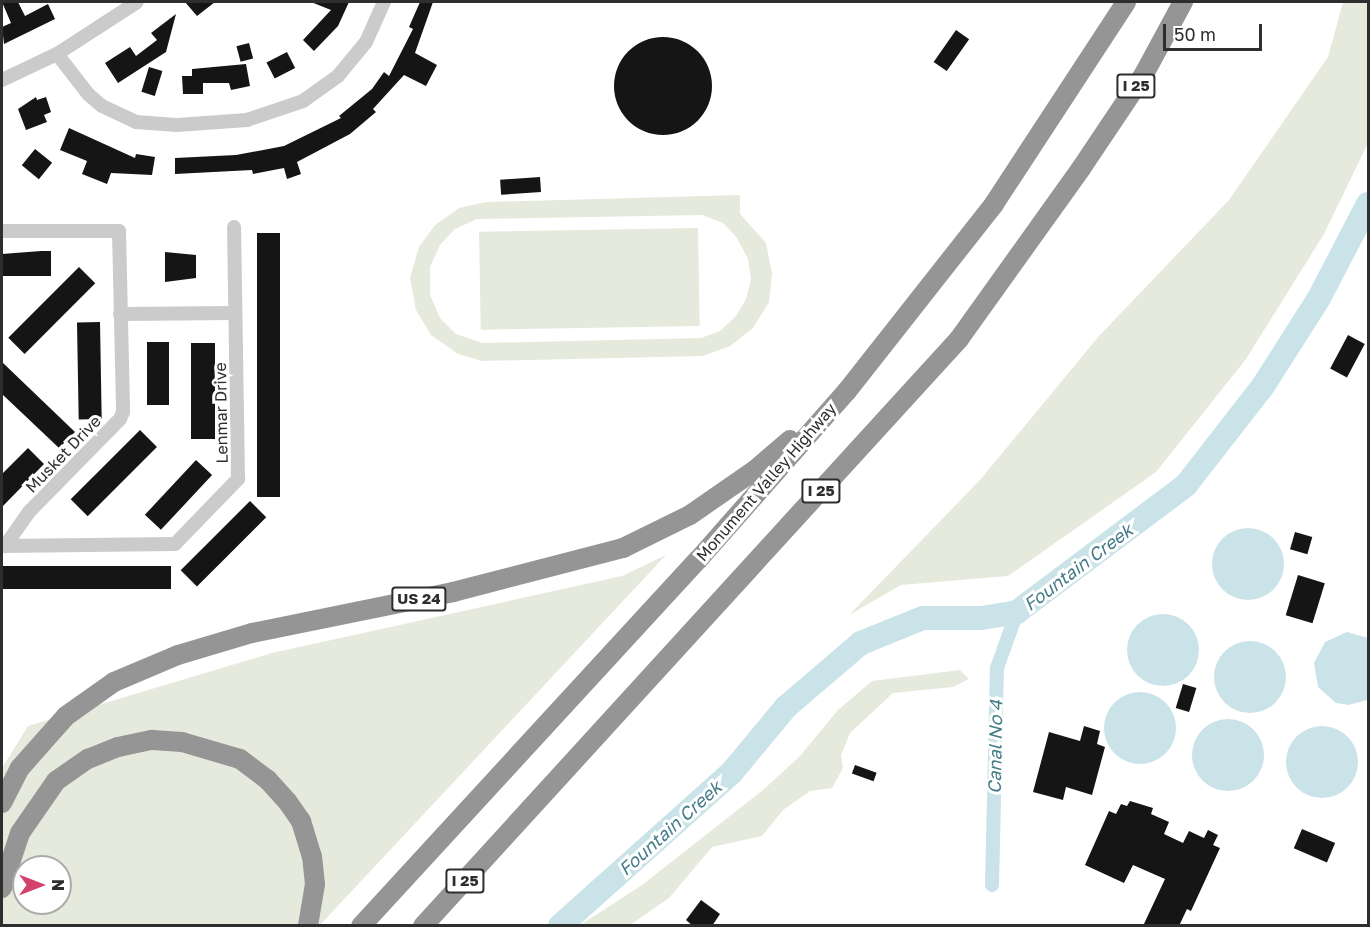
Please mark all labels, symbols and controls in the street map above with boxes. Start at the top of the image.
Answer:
scale bar [1166,12,1265,50]
text: 50 m [1174,23,1216,45]
road number: I 25 [1115,74,1157,98]
street label: Lenmar Drive [211,362,231,464]
street label: Monument Valley Highway [692,399,840,565]
street label: Musket Drive [21,411,105,497]
road number: I 25 [800,479,842,503]
water label: Fountain Creek [1019,519,1137,615]
road number: US 24 [390,587,448,611]
water label: Canal No 4 [983,700,1007,794]
water label: Fountain Creek [614,776,726,880]
north arrow [12,855,72,915]
road number: I 25 [444,869,486,893]
text: N [48,879,68,891]

